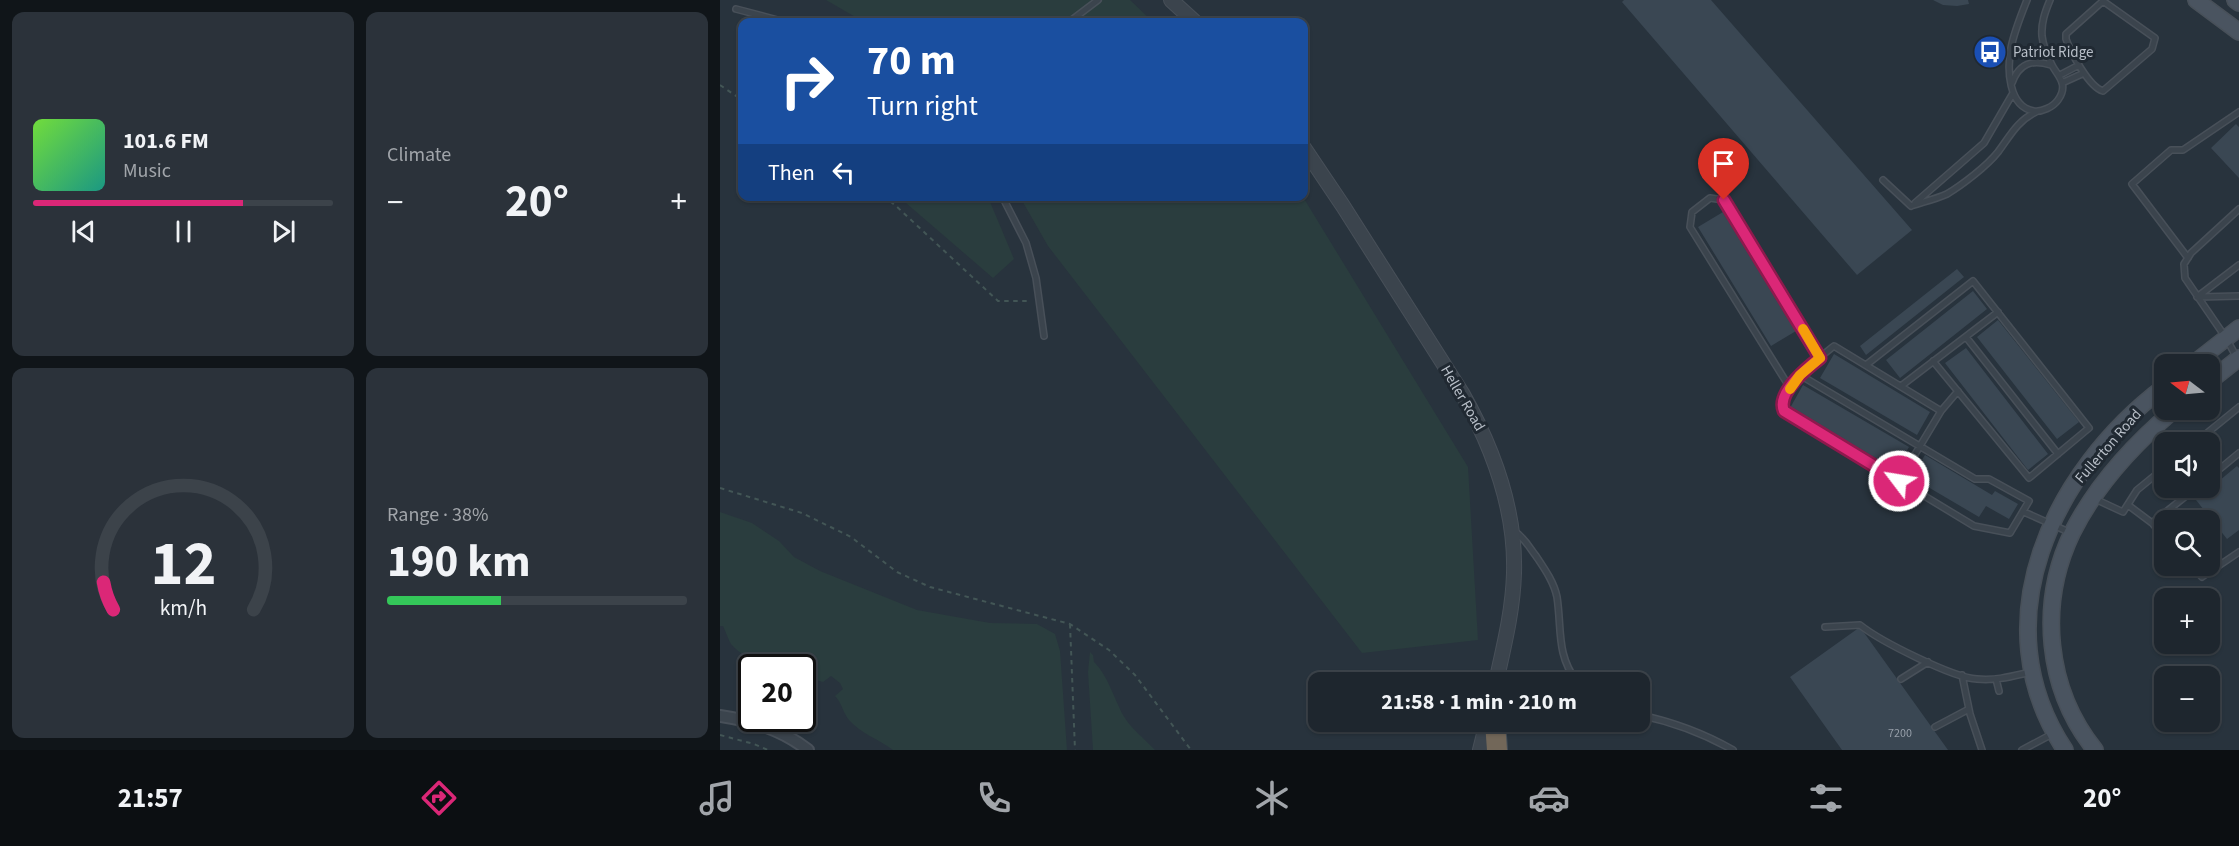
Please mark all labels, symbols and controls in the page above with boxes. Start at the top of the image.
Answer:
text: 70 m [867,31,956,91]
bus stop icon: Patriot Ridge [1972,34,2008,70]
icon: right [768,42,846,120]
place label: Patriot Ridge [2013,42,2093,63]
text: Turn right [867,87,978,126]
text: 101.6 FM [123,125,209,157]
pin [1698,138,1749,200]
text: Climate [387,141,451,169]
icon: arrive [1707,147,1740,180]
icon: left [827,156,860,189]
text: Music [123,157,171,185]
text: Then [768,157,815,189]
text: 20° [505,170,569,234]
text: − [387,179,403,226]
text: + [671,179,687,226]
icon: previous [67,215,100,248]
icon: pause [167,215,200,248]
icon: next [267,215,300,248]
north arrow [2154,354,2220,420]
map controls [2154,354,2220,732]
street label: Heller Road [1435,362,1490,435]
street label: Fullerton Road [2070,405,2146,488]
button: sound [2154,432,2220,498]
position arrow [1867,449,1931,513]
text: Range · 38% [387,501,488,529]
button: search [2154,510,2220,576]
text: 12 [150,520,216,609]
text: 190 km [387,530,531,594]
button: + [2154,588,2220,654]
text: km/h [159,593,207,624]
speed limit sign: 20 [738,654,816,732]
button: − [2154,666,2220,732]
text: 21:58 · 1 min · 210 m [1381,686,1577,718]
house number: 7200 [1888,725,1912,742]
icon: directions [418,777,460,819]
icon: music [696,777,738,819]
icon: phone [973,777,1015,819]
icon: climate [1251,777,1293,819]
icon: car [1528,777,1570,819]
icon: filters [1805,777,1847,819]
text: 21:57 [118,779,183,818]
text: 20° [2083,779,2121,818]

